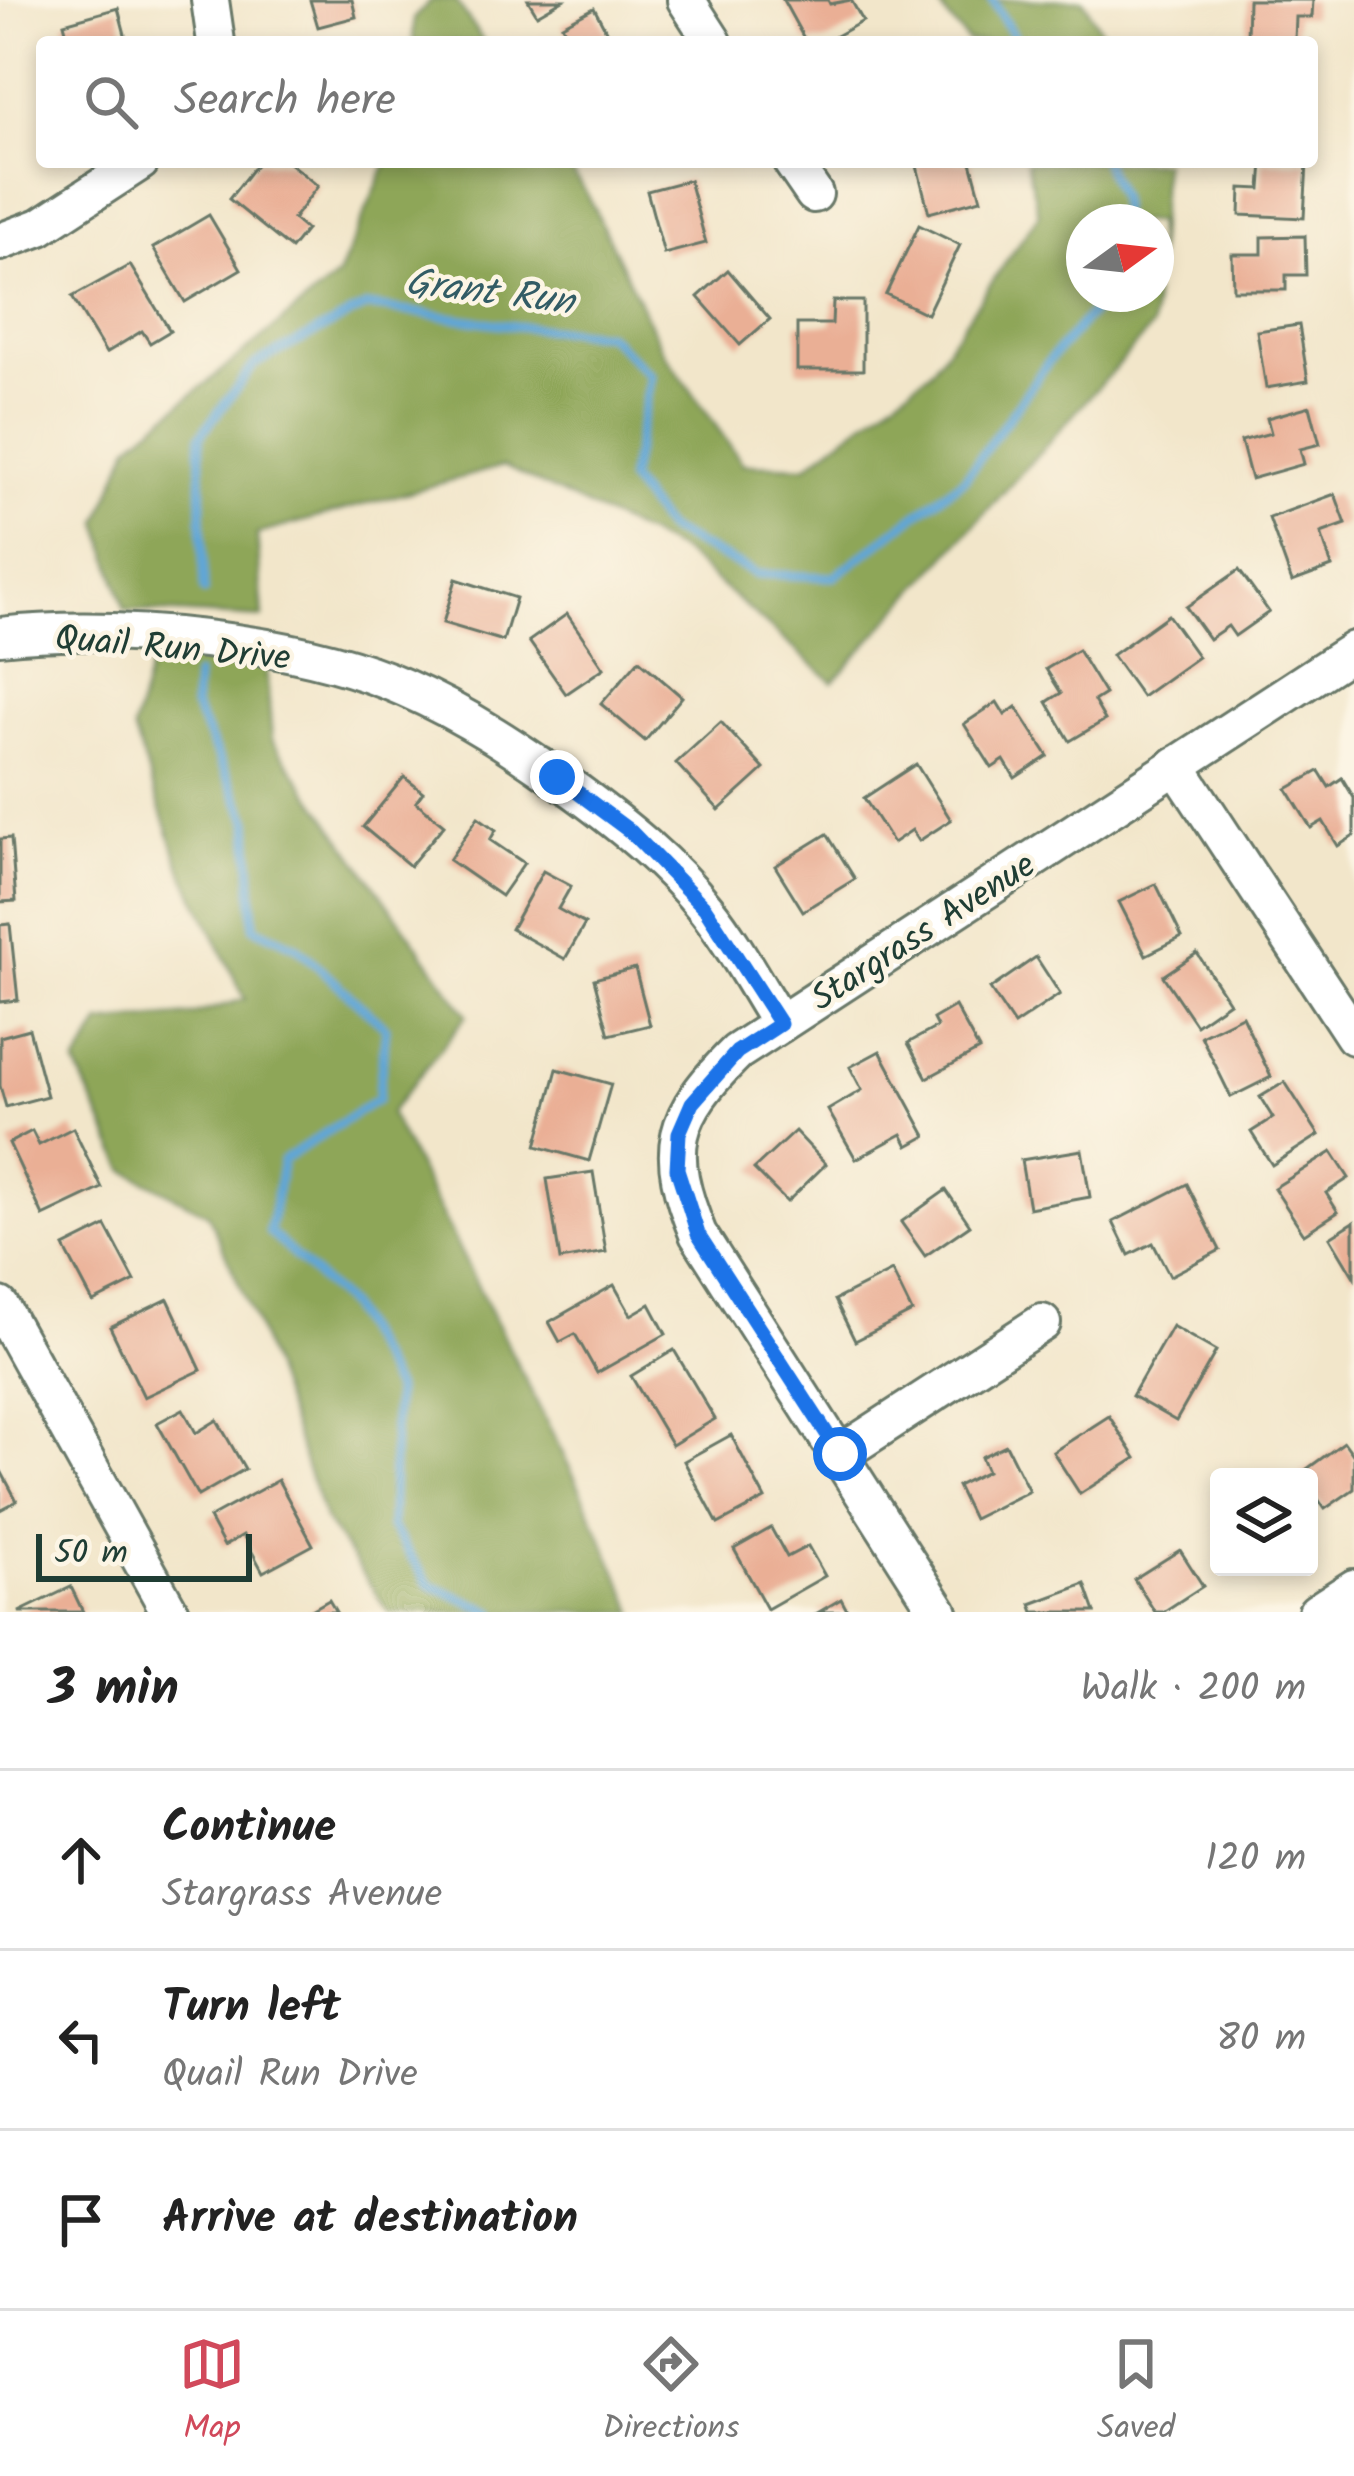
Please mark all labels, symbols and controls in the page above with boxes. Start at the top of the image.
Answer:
search box [36,36,1318,168]
text: Search here [174,66,396,138]
icon: search [78,69,144,135]
north arrow [1066,204,1174,312]
water label: Grant Run [402,253,580,335]
street label: Quail Run Drive [53,611,293,688]
route end [530,750,584,804]
street label: Stargrass Avenue [800,839,1048,1027]
route start [813,1427,867,1481]
map controls [1210,1468,1318,1576]
button: layers [1210,1468,1318,1576]
scale bar [36,1528,252,1581]
text: 50 m [54,1528,128,1581]
text: 3 min [48,1650,179,1731]
text: Walk · 200 m [1081,1659,1306,1721]
text: Continue [162,1793,336,1865]
icon: ahead [48,1827,114,1893]
text: 120 m [1205,1829,1306,1891]
text: Stargrass Avenue [162,1865,442,1927]
text: Turn left [162,1973,341,2045]
icon: left [48,2007,114,2073]
text: 80 m [1216,2009,1306,2071]
text: Quail Run Drive [162,2045,418,2107]
text: Arrive at destination [162,2184,578,2256]
icon: arrive [48,2187,114,2253]
tab: Map [179,2331,245,2456]
tab: Directions [602,2331,739,2456]
tab: Saved [1097,2331,1175,2456]

